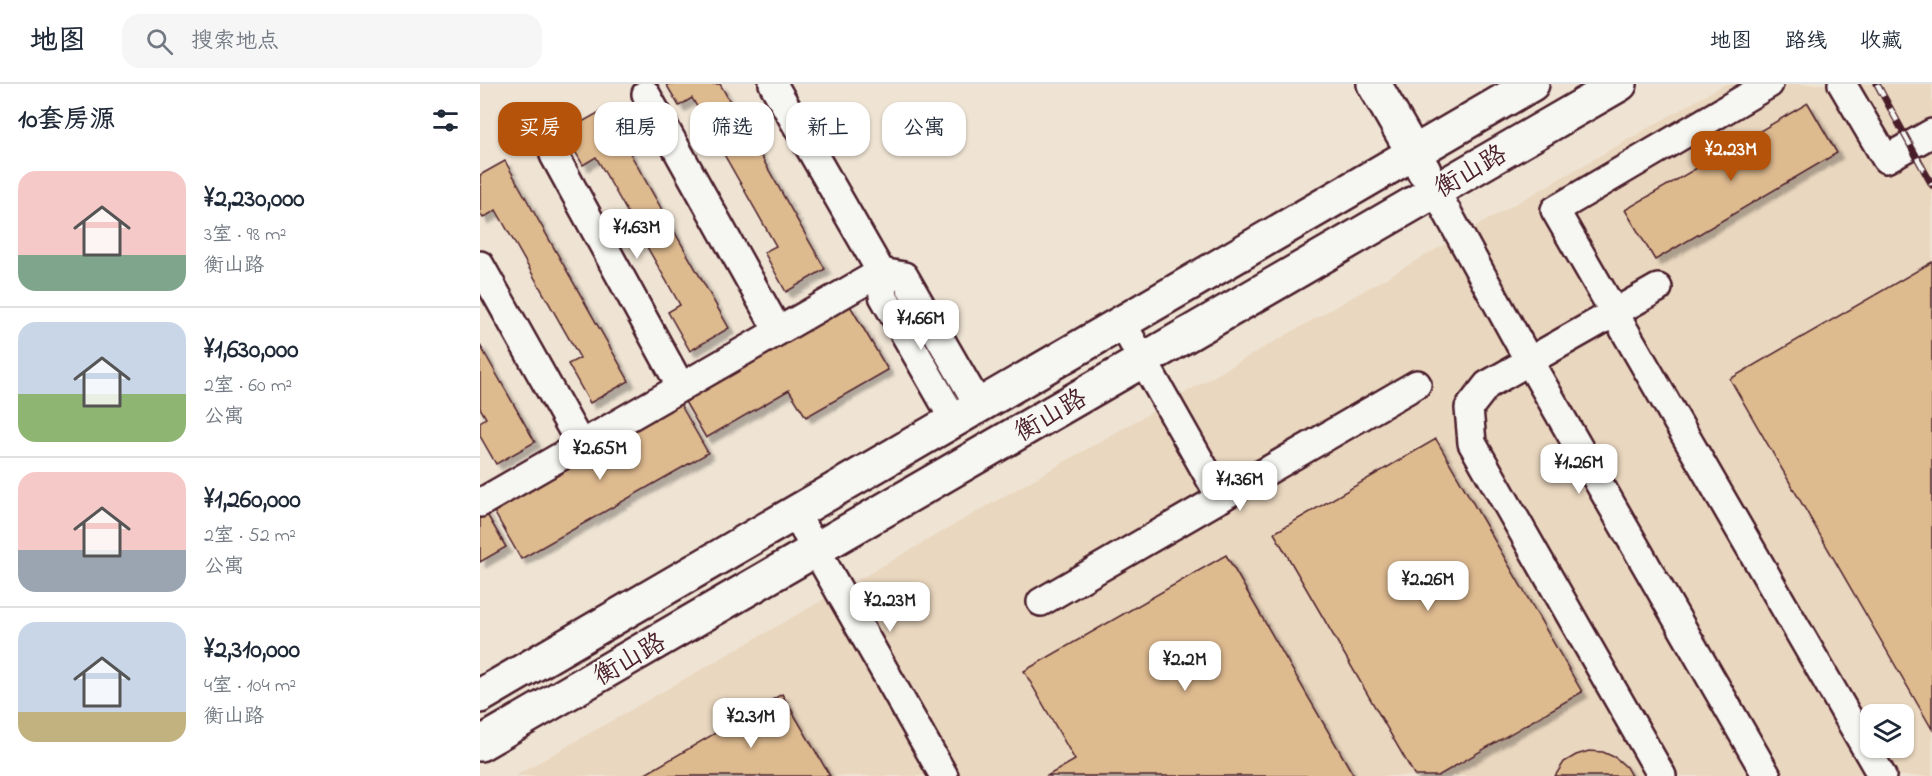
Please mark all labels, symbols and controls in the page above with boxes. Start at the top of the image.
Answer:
search box [122,14,542,68]
text: 地图 [30,22,86,63]
icon: search [143,25,176,58]
text: 搜索地点 [191,26,279,58]
text: 地图 [1710,27,1752,57]
text: 路线 [1785,27,1827,57]
text: 收藏 [1860,27,1902,57]
text: 10套房源 [18,102,116,140]
chip: 买房 [498,102,582,156]
chip: 租房 [594,102,678,156]
chip: 筛选 [690,102,774,156]
chip: 新上 [786,102,870,156]
chip: 公寓 [882,102,966,156]
icon: filters [429,104,462,137]
pin: ¥2.23M [1682,131,1780,182]
text: ¥2.23M [1705,136,1757,165]
street label: 衡山路 [1428,137,1515,209]
text: ¥2,230,000 [204,181,305,219]
icon: home [66,195,138,267]
pin: ¥1.63M [588,209,686,260]
text: ¥1.63M [613,214,661,243]
text: 3室 · 98 m² [204,221,287,250]
text: 衡山路 [204,252,264,281]
pin: ¥1.66M [872,300,970,351]
text: ¥1.66M [897,305,945,334]
text: ¥1,630,000 [204,332,298,370]
icon: home [66,346,138,418]
text: 2室 · 60 m² [204,372,292,401]
street label: 衡山路 [1008,381,1095,453]
text: 公寓 [204,403,244,432]
pin: ¥2.65M [551,430,649,481]
text: ¥2.65M [573,435,627,464]
pin: ¥1.26M [1530,444,1628,495]
text: ¥1.26M [1554,449,1604,478]
pin: ¥1.36M [1191,461,1289,512]
text: ¥1.36M [1216,466,1264,495]
text: ¥1,260,000 [204,482,301,520]
icon: home [66,496,138,568]
text: 2室 · 52 m² [204,522,296,551]
text: 公寓 [204,553,244,582]
pin: ¥2.26M [1379,561,1477,612]
text: ¥2.26M [1402,566,1454,595]
pin: ¥2.23M [841,582,939,633]
text: ¥2.23M [864,587,916,616]
street label: 衡山路 [587,625,674,697]
text: ¥2,310,000 [204,632,300,670]
pin: ¥2.2M [1143,641,1227,692]
icon: home [66,646,138,718]
text: ¥2.2M [1163,646,1207,675]
text: 4室 · 104 m² [204,672,296,701]
pin: ¥2.31M [702,698,800,749]
text: 衡山路 [204,703,264,732]
text: ¥2.31M [727,703,775,732]
map controls [1860,704,1914,758]
button: layers [1860,704,1914,758]

